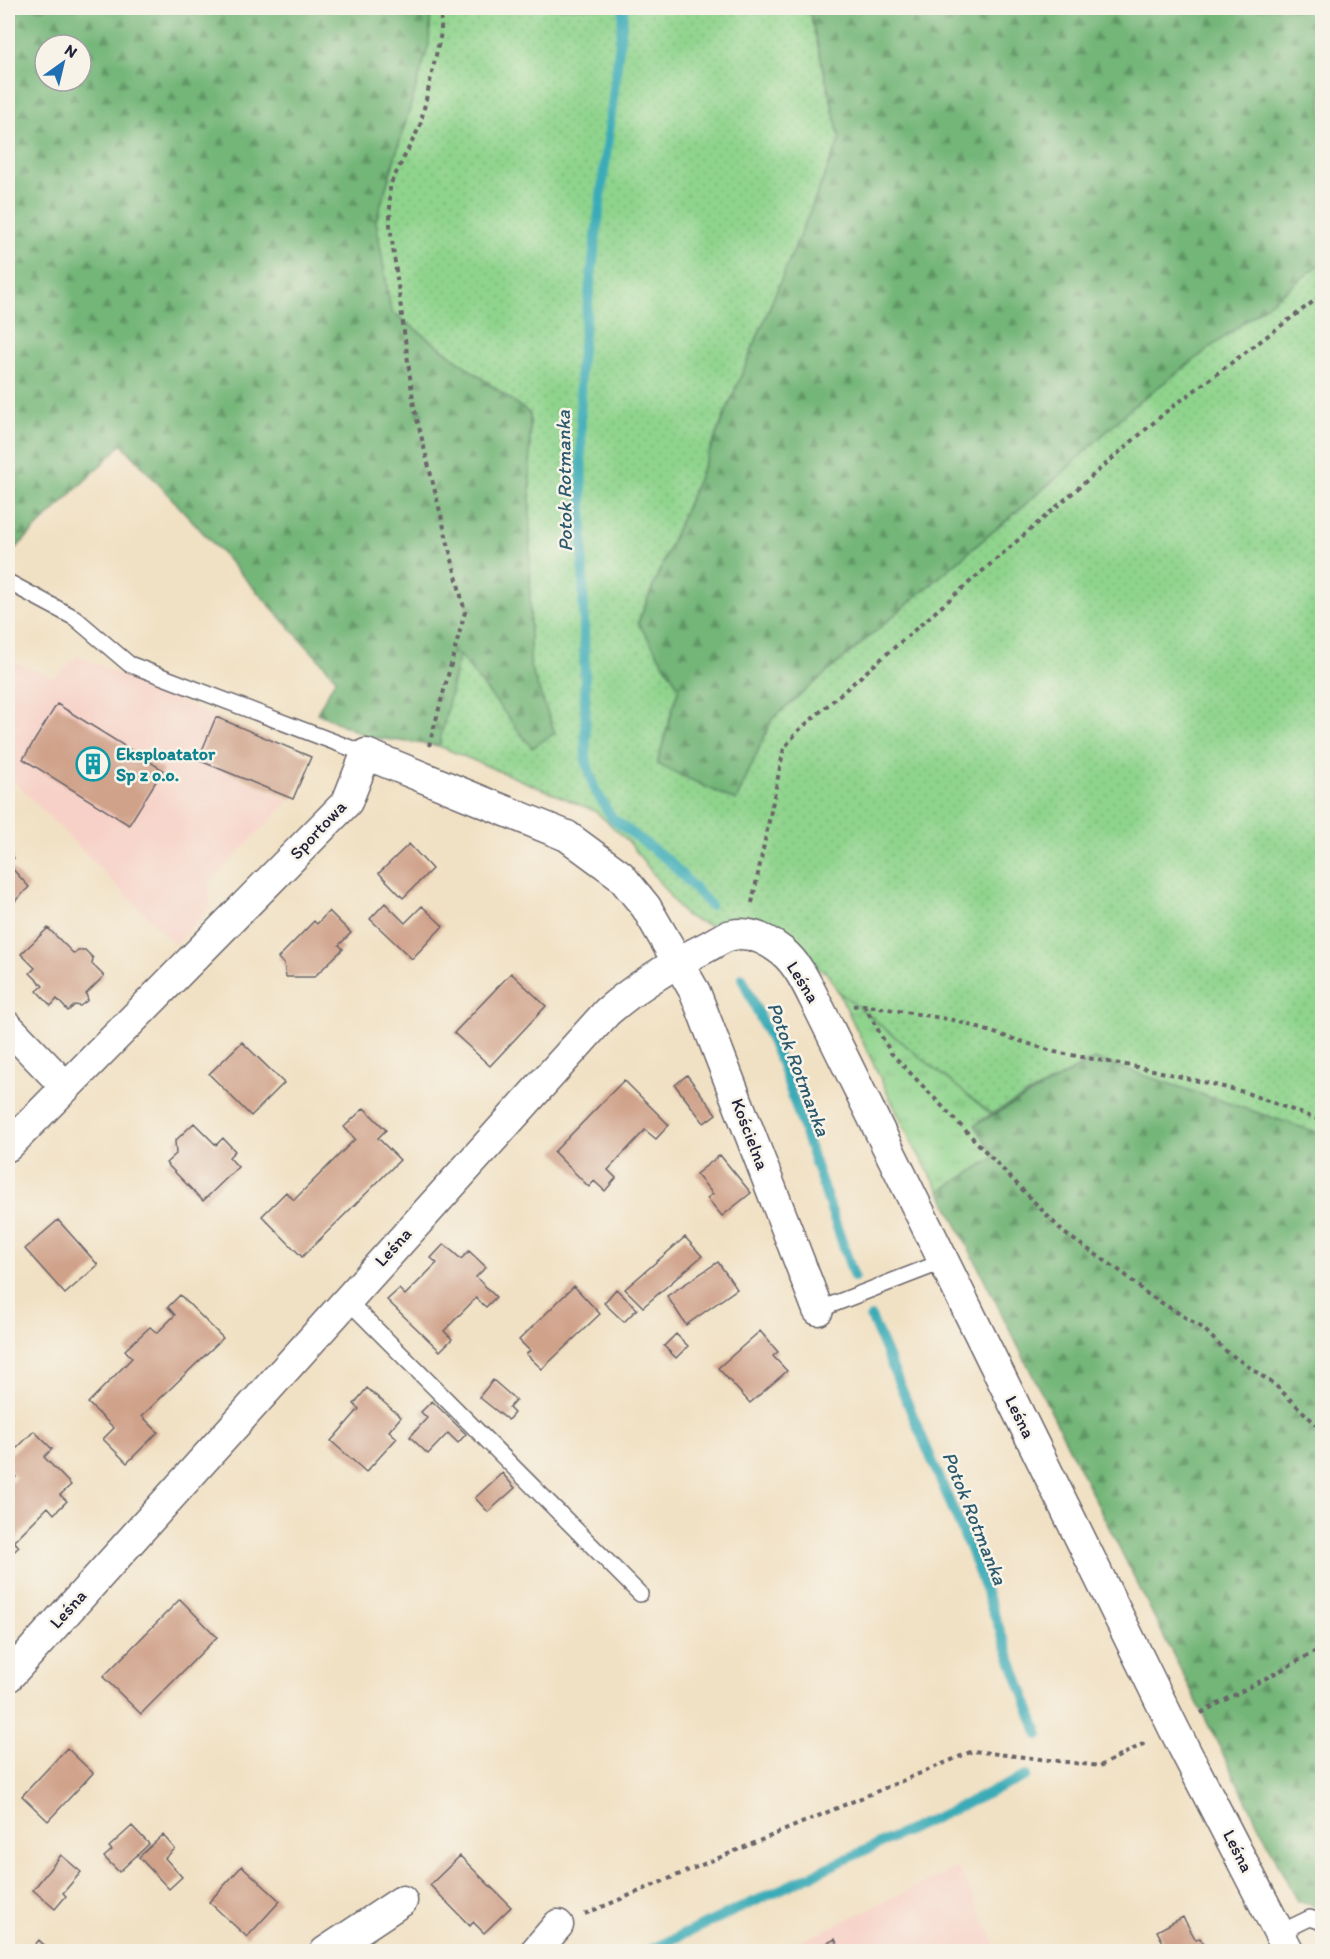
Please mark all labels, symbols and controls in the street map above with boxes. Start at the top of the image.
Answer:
north arrow [33,33,93,93]
text: N [61,40,81,62]
water label: Potok Rotmanka [551,409,577,552]
place label: Eksploatator Sp z o.o. [116,743,216,786]
building icon: Eksploatator Sp z o.o. [75,746,111,782]
street label: Sportowa [285,795,351,864]
street label: Leśna [782,957,824,1007]
water label: Potok Rotmanka [762,999,836,1140]
street label: Kościelna [726,1095,774,1174]
street label: Leśna [370,1223,416,1271]
street label: Leśna [1000,1392,1040,1442]
water label: Potok Rotmanka [937,1448,1013,1589]
street label: Leśna [45,1585,91,1633]
street label: Leśna [1218,1826,1258,1876]

